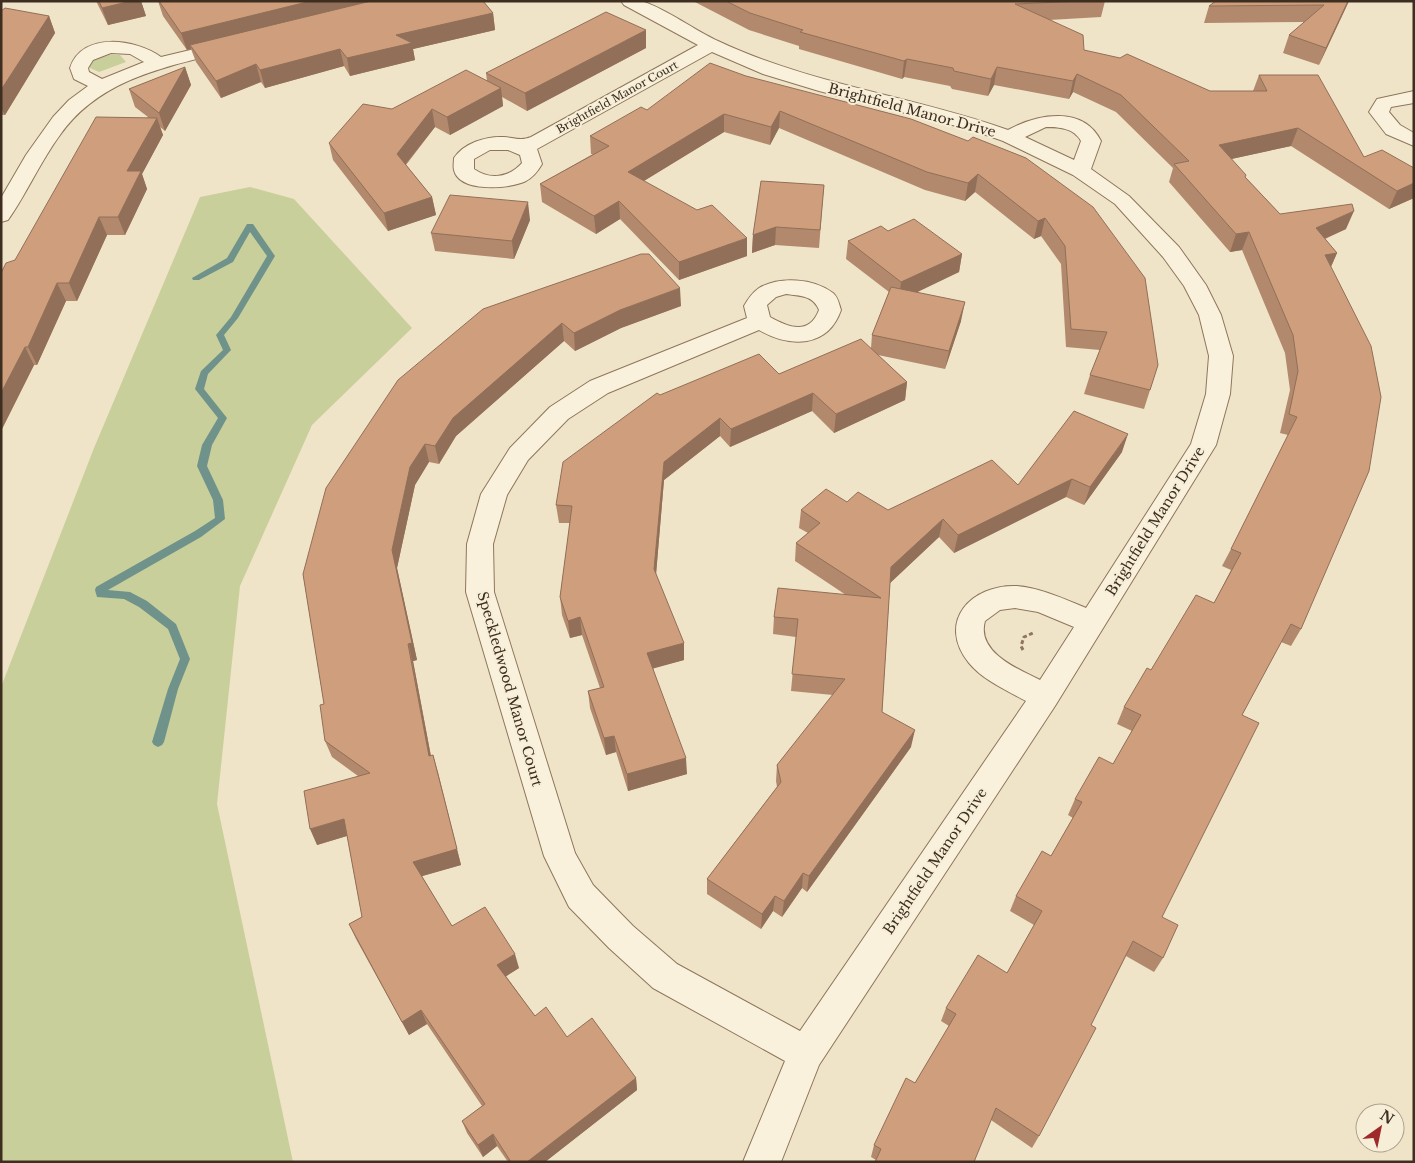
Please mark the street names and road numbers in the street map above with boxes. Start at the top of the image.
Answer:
street label: Brightfield Manor Court [554,57,681,136]
street label: Brightfield Manor Drive [826,79,998,141]
street label: Brightfield Manor Drive [1102,443,1208,599]
street label: Speckledwood Manor Court [474,589,547,789]
street label: Brightfield Manor Drive [879,784,991,938]

